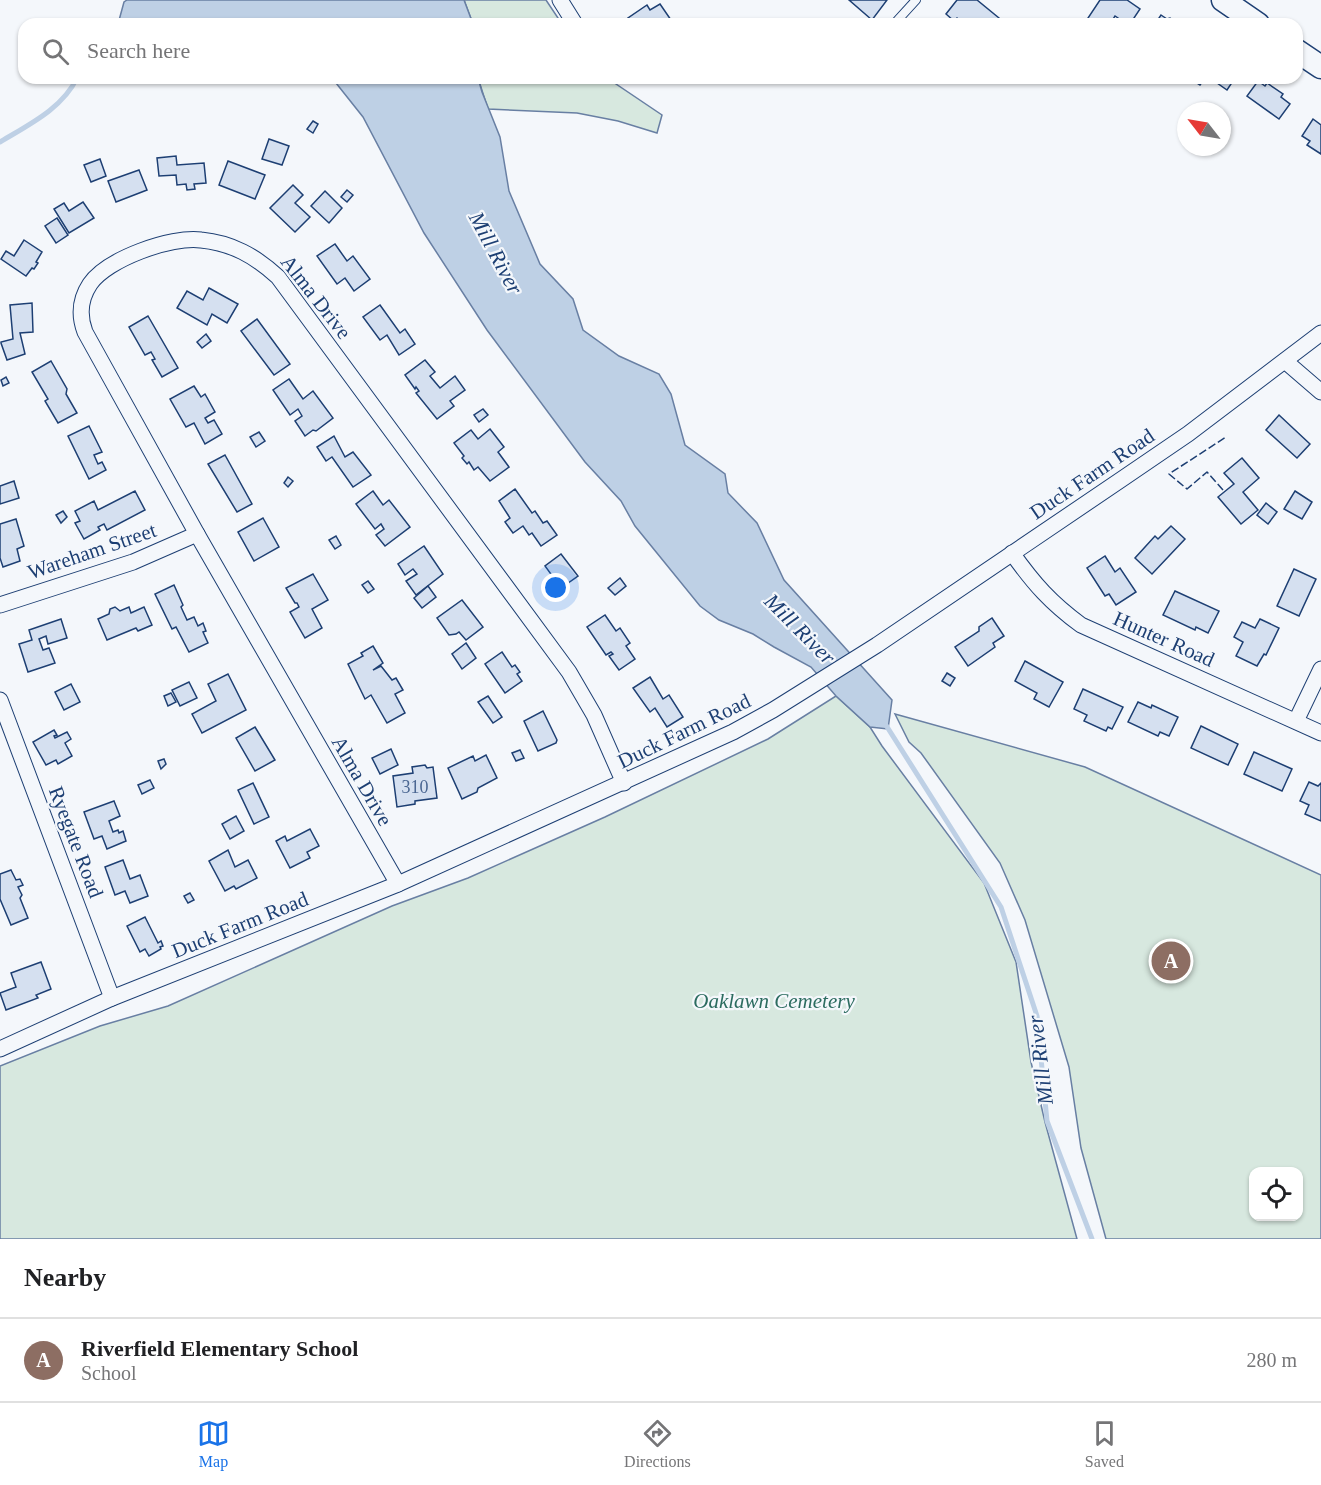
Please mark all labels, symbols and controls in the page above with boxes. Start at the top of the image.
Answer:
search box [18,18,1303,84]
icon: search [39,35,72,68]
text: Search here [87,38,190,63]
north arrow [1177,102,1231,156]
water label: Mill River [463,207,528,299]
street label: Alma Drive [276,250,356,344]
street label: Duck Farm Road [1025,423,1159,524]
street label: Wareham Street [25,518,159,584]
your location [541,573,570,602]
water label: Mill River [759,588,841,670]
street label: Hunter Road [1110,606,1219,672]
street label: Duck Farm Road [614,688,755,773]
street label: Alma Drive [327,732,397,830]
house number: 310 [402,777,429,797]
street label: Ryegate Road [44,783,108,902]
street label: Duck Farm Road [168,887,312,963]
pin: A [1152,938,1190,984]
park label: Oaklawn Cemetery [693,989,855,1013]
water label: Mill River [1022,1013,1058,1107]
map controls [1249,1167,1303,1221]
button: locate [1249,1167,1303,1221]
text: Nearby [24,1263,106,1292]
text: Riverfield Elementary School [81,1336,358,1361]
text: A [36,1349,51,1371]
text: 280 m [1246,1349,1297,1371]
text: School [81,1362,137,1384]
tab: Map [197,1417,230,1471]
tab: Directions [624,1417,691,1471]
tab: Saved [1085,1417,1124,1471]

